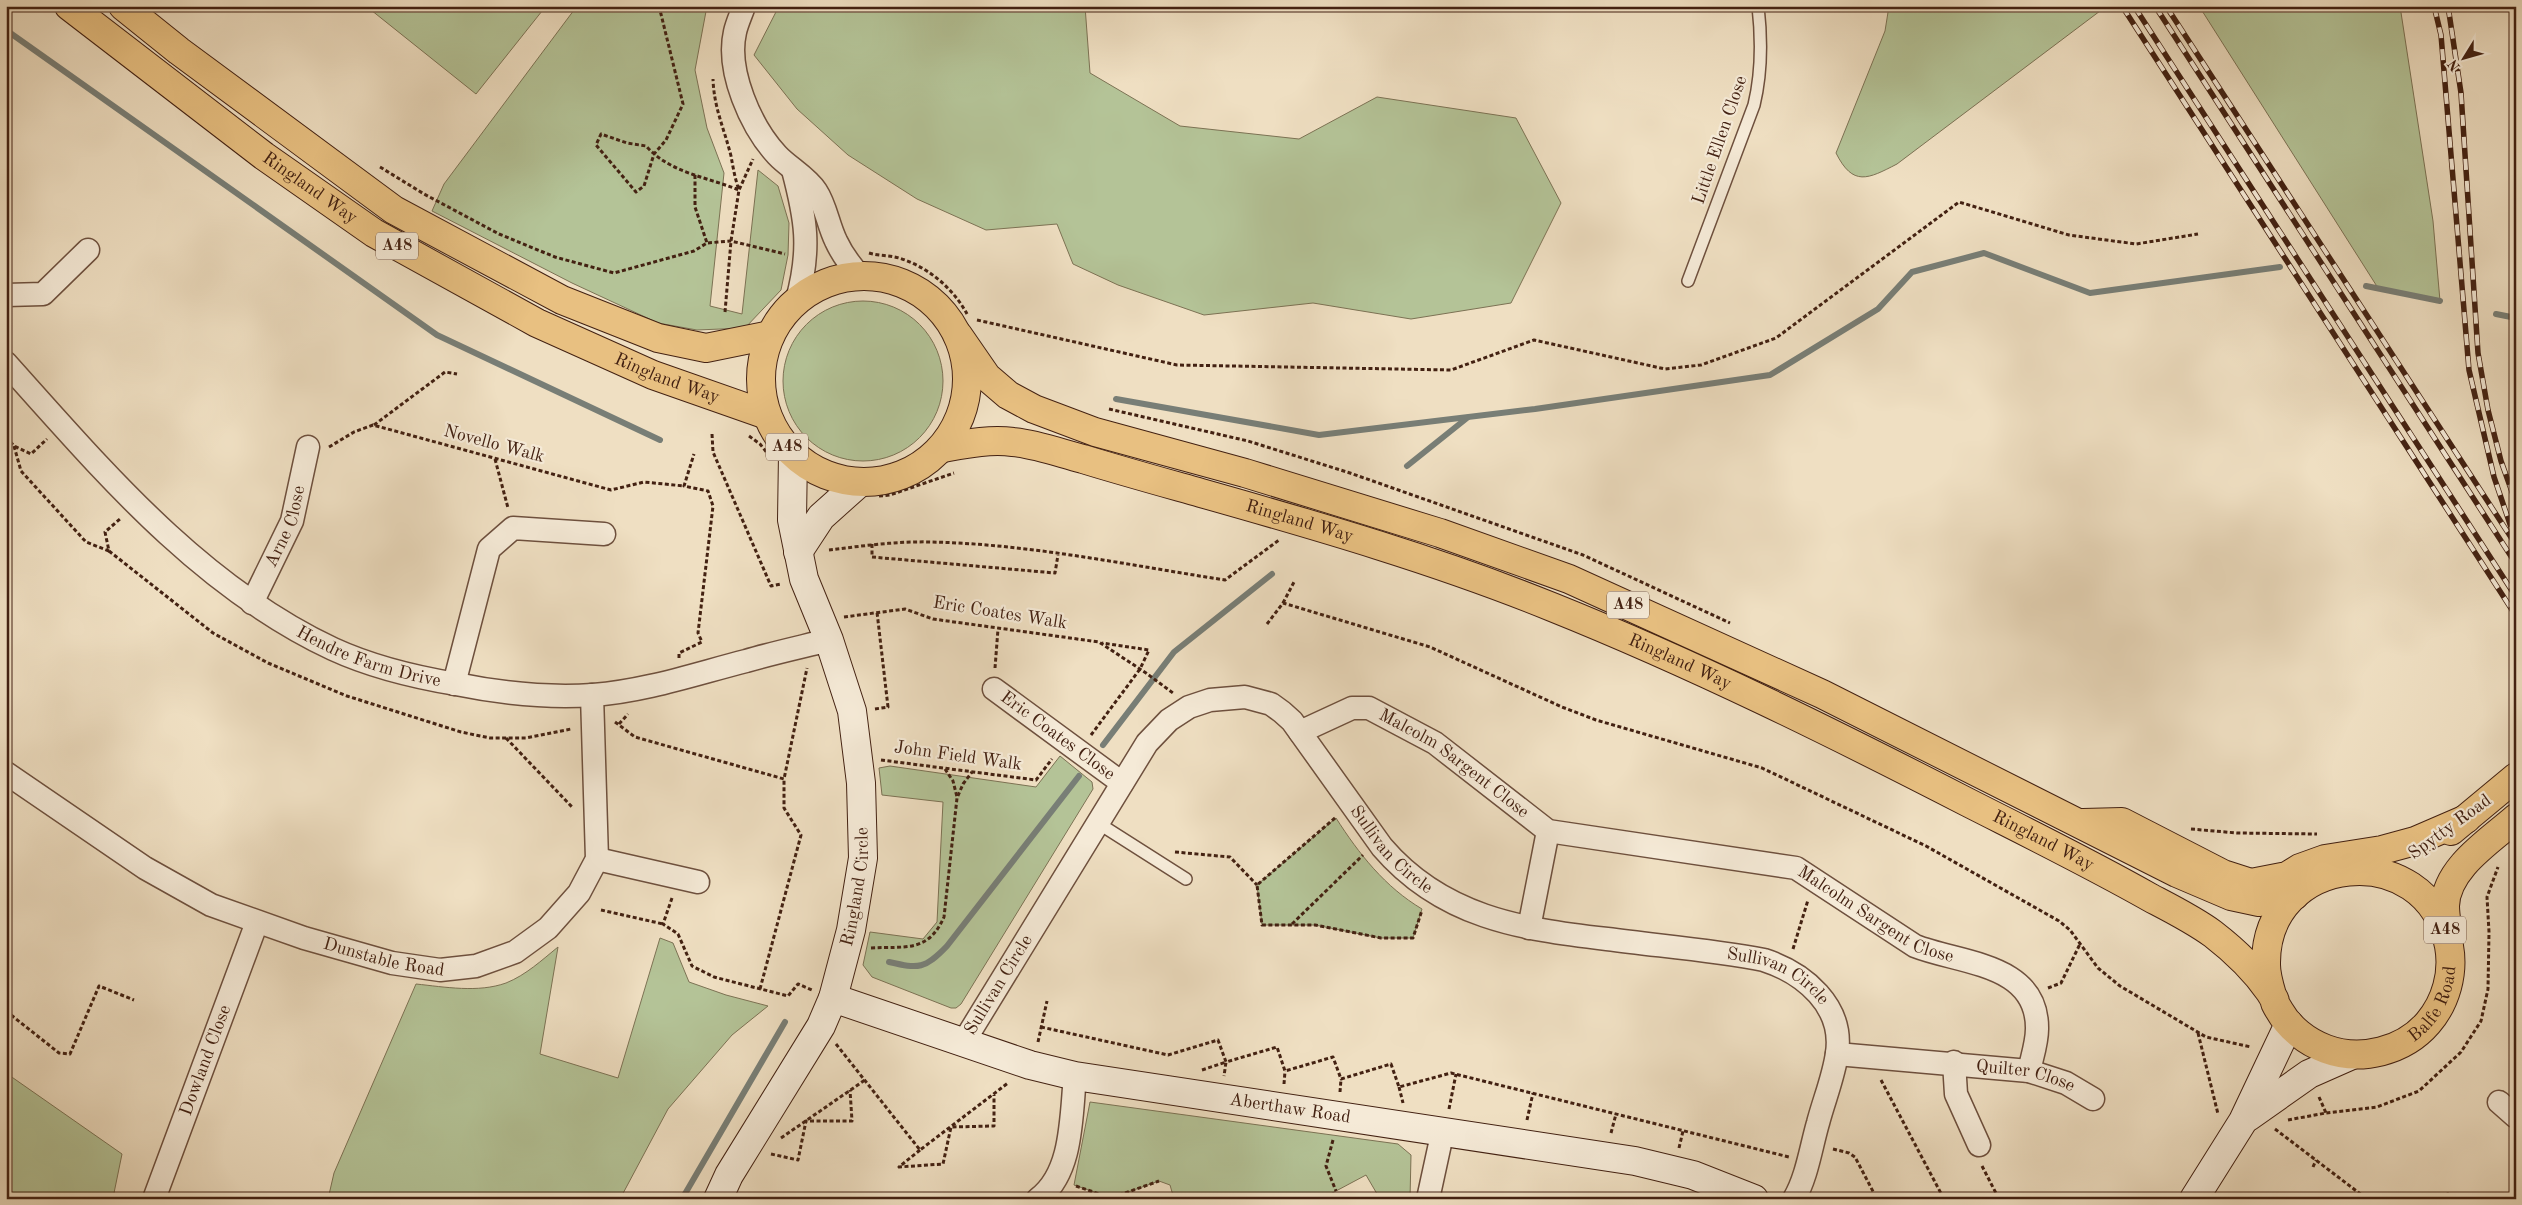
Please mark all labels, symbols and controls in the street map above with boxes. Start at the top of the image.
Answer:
north arrow [2440,32,2490,82]
text: N [2445,56,2463,74]
street label: Little Ellen Close [1690,73,1750,207]
street label: Ringland Way [259,149,361,228]
road number: A48 [376,232,418,260]
street label: Ringland Way [612,350,722,407]
street label: Novello Walk [442,422,546,466]
road number: A48 [766,434,808,461]
street label: Arne Close [262,484,308,570]
street label: Ringland Way [1244,497,1356,546]
road number: A48 [1607,592,1649,618]
street label: Eric Coates Walk [932,593,1068,633]
street label: Hendre Farm Drive [293,623,442,690]
street label: Ringland Way [1626,631,1735,693]
street label: Eric Coates Close [997,688,1118,784]
street label: Malcolm Sargent Close [1376,706,1532,822]
street label: John Field Walk [893,738,1023,774]
street label: Spytty Road [2405,791,2495,863]
street label: Sullivan Circle [1347,802,1436,897]
street label: Ringland Way [1990,808,2097,874]
street label: Ringland Circle [838,827,872,948]
street label: Malcolm Sargent Close [1794,863,1956,966]
road number: A48 [2424,916,2466,944]
street label: Sullivan Circle [961,932,1036,1038]
street label: Dunstable Road [321,935,446,980]
street label: Sullivan Circle [1726,945,1832,1008]
street label: Balfe Road [2405,965,2459,1046]
street label: Dowland Close [177,1003,234,1118]
street label: Quilter Close [1975,1057,2078,1095]
street label: Aberthaw Road [1228,1091,1352,1127]

